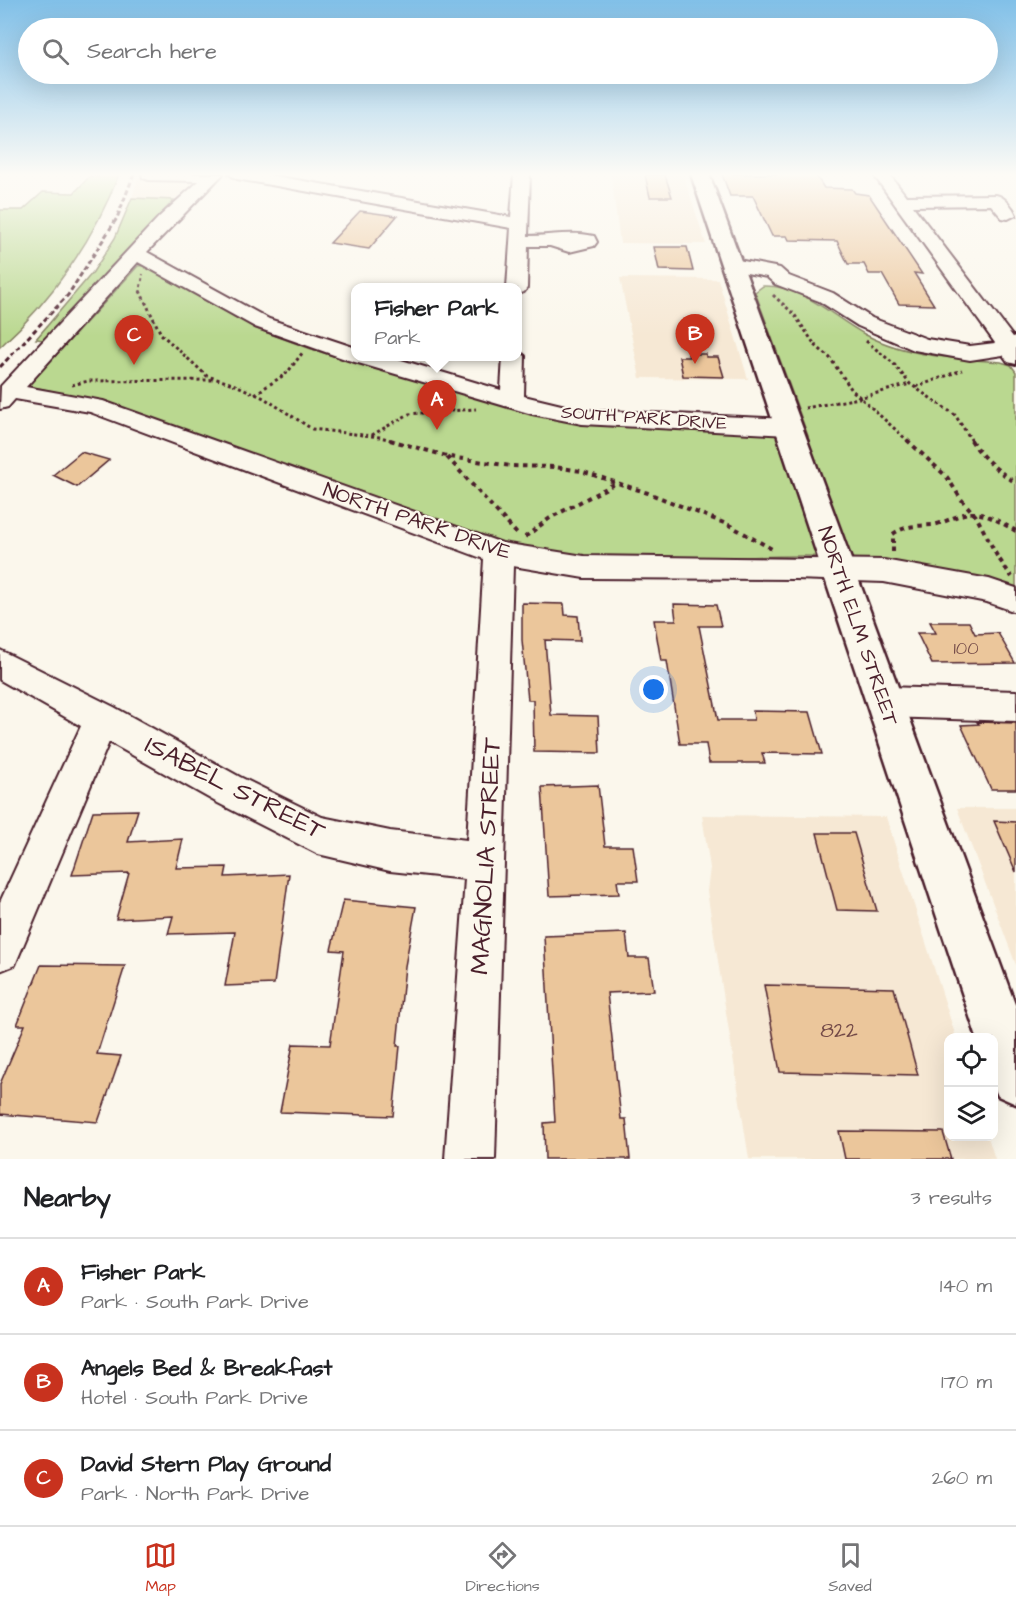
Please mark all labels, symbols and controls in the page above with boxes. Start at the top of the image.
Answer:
search box [18,18,998,84]
icon: search [39,35,72,68]
text: Search here [87,36,217,67]
popup [351,283,522,361]
text: Fisher Park [374,293,499,324]
pin: B [676,314,714,364]
pin: C [114,316,154,365]
text: Park [374,324,421,352]
pin: A [418,380,456,430]
street label: SOUTH PARK DRIVE [560,400,728,436]
street label: NORTH PARK DRIVE [319,475,515,567]
street label: NORTH ELM STREET [810,523,906,730]
house number: 100 [953,636,979,661]
your location [639,675,668,704]
street label: ISABEL STREET [139,727,332,849]
street label: MAGNOLIA STREET [462,736,510,975]
house number: 822 [820,1016,858,1045]
map controls [944,1033,998,1141]
button: locate [944,1033,998,1087]
button: layers [944,1087,998,1141]
text: Nearby [24,1180,111,1216]
text: 3 results [910,1184,992,1212]
text: Fisher Park [81,1257,205,1288]
text: A [37,1272,50,1300]
text: 140 m [940,1272,992,1300]
text: Park · South Park Drive [81,1288,309,1316]
text: Angels Bed & Breakfast [81,1353,332,1384]
text: B [36,1368,51,1396]
text: 170 m [941,1368,992,1396]
text: Hotel · South Park Drive [81,1384,308,1412]
text: David Stern Play Ground [81,1449,331,1480]
text: C [36,1464,51,1492]
text: 260 m [932,1464,992,1492]
text: Park · North Park Drive [81,1480,309,1508]
tab: Map [144,1539,177,1597]
tab: Directions [466,1539,540,1597]
tab: Saved [828,1539,872,1597]

